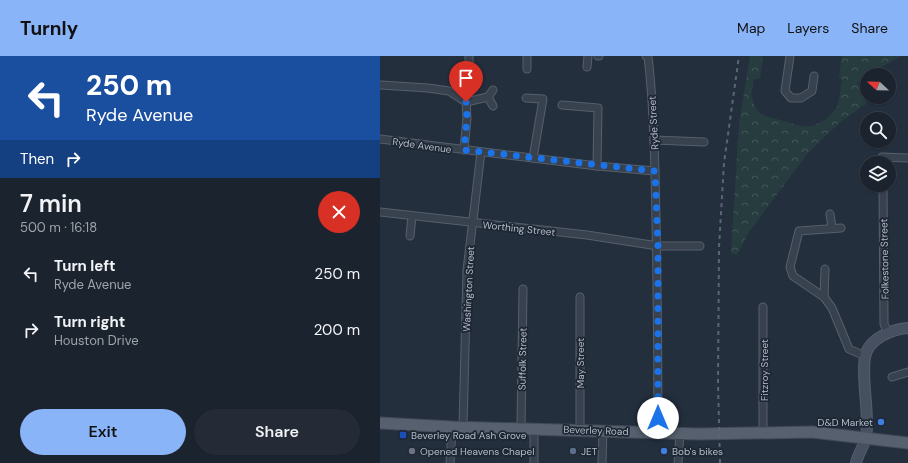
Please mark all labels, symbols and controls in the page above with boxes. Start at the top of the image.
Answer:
text: Turnly [20,16,78,41]
text: Map [737,19,765,37]
text: Layers [787,19,829,37]
text: Share [851,19,888,37]
pin [449,61,483,102]
text: 250 m [86,67,172,104]
icon: arrive [455,67,477,89]
north arrow [860,68,896,104]
map controls [860,68,896,192]
icon: left [20,72,72,124]
street label: Ryde Street [646,96,661,150]
text: Ryde Avenue [86,103,193,127]
button: search [860,112,896,148]
street label: Ryde Avenue [392,135,453,156]
icon: right [62,148,84,170]
text: Then [20,149,54,169]
button: layers [860,156,896,192]
text: 7 min [20,188,82,219]
button: close [318,191,360,233]
street label: Worthing Street [482,218,556,239]
text: 500 m · 16:18 [20,219,97,236]
street label: Folkestone Street [877,219,892,299]
street label: Washington Street [460,246,477,332]
text: Turn left [54,256,115,276]
icon: left [20,263,42,285]
text: 250 m [315,264,360,284]
text: Ryde Avenue [54,276,132,293]
text: Turn right [54,312,125,332]
icon: right [20,319,42,341]
text: 200 m [314,320,360,340]
street label: Suffolk Street [515,328,530,390]
text: Houston Drive [54,332,139,349]
street label: May Street [574,338,587,388]
street label: Fitzroy Street [758,339,771,401]
position arrow [637,397,679,439]
button: Exit [20,409,186,455]
button: Share [194,409,360,455]
place label: D&D Market [818,416,873,429]
marker: D&D Market [876,417,886,427]
street label: Beverley Road [563,423,629,438]
place label: Beverley Road Ash Grove [411,429,527,442]
marker: Beverley Road Ash Grove [398,430,408,440]
place label: Opened Heavens Chapel [420,445,534,458]
place label: JET [581,445,598,458]
place label: Bob's bikes [672,445,723,458]
marker: Opened Heavens Chapel [407,446,417,456]
marker: JET [568,446,578,456]
marker: Bob's bikes [659,446,669,456]

